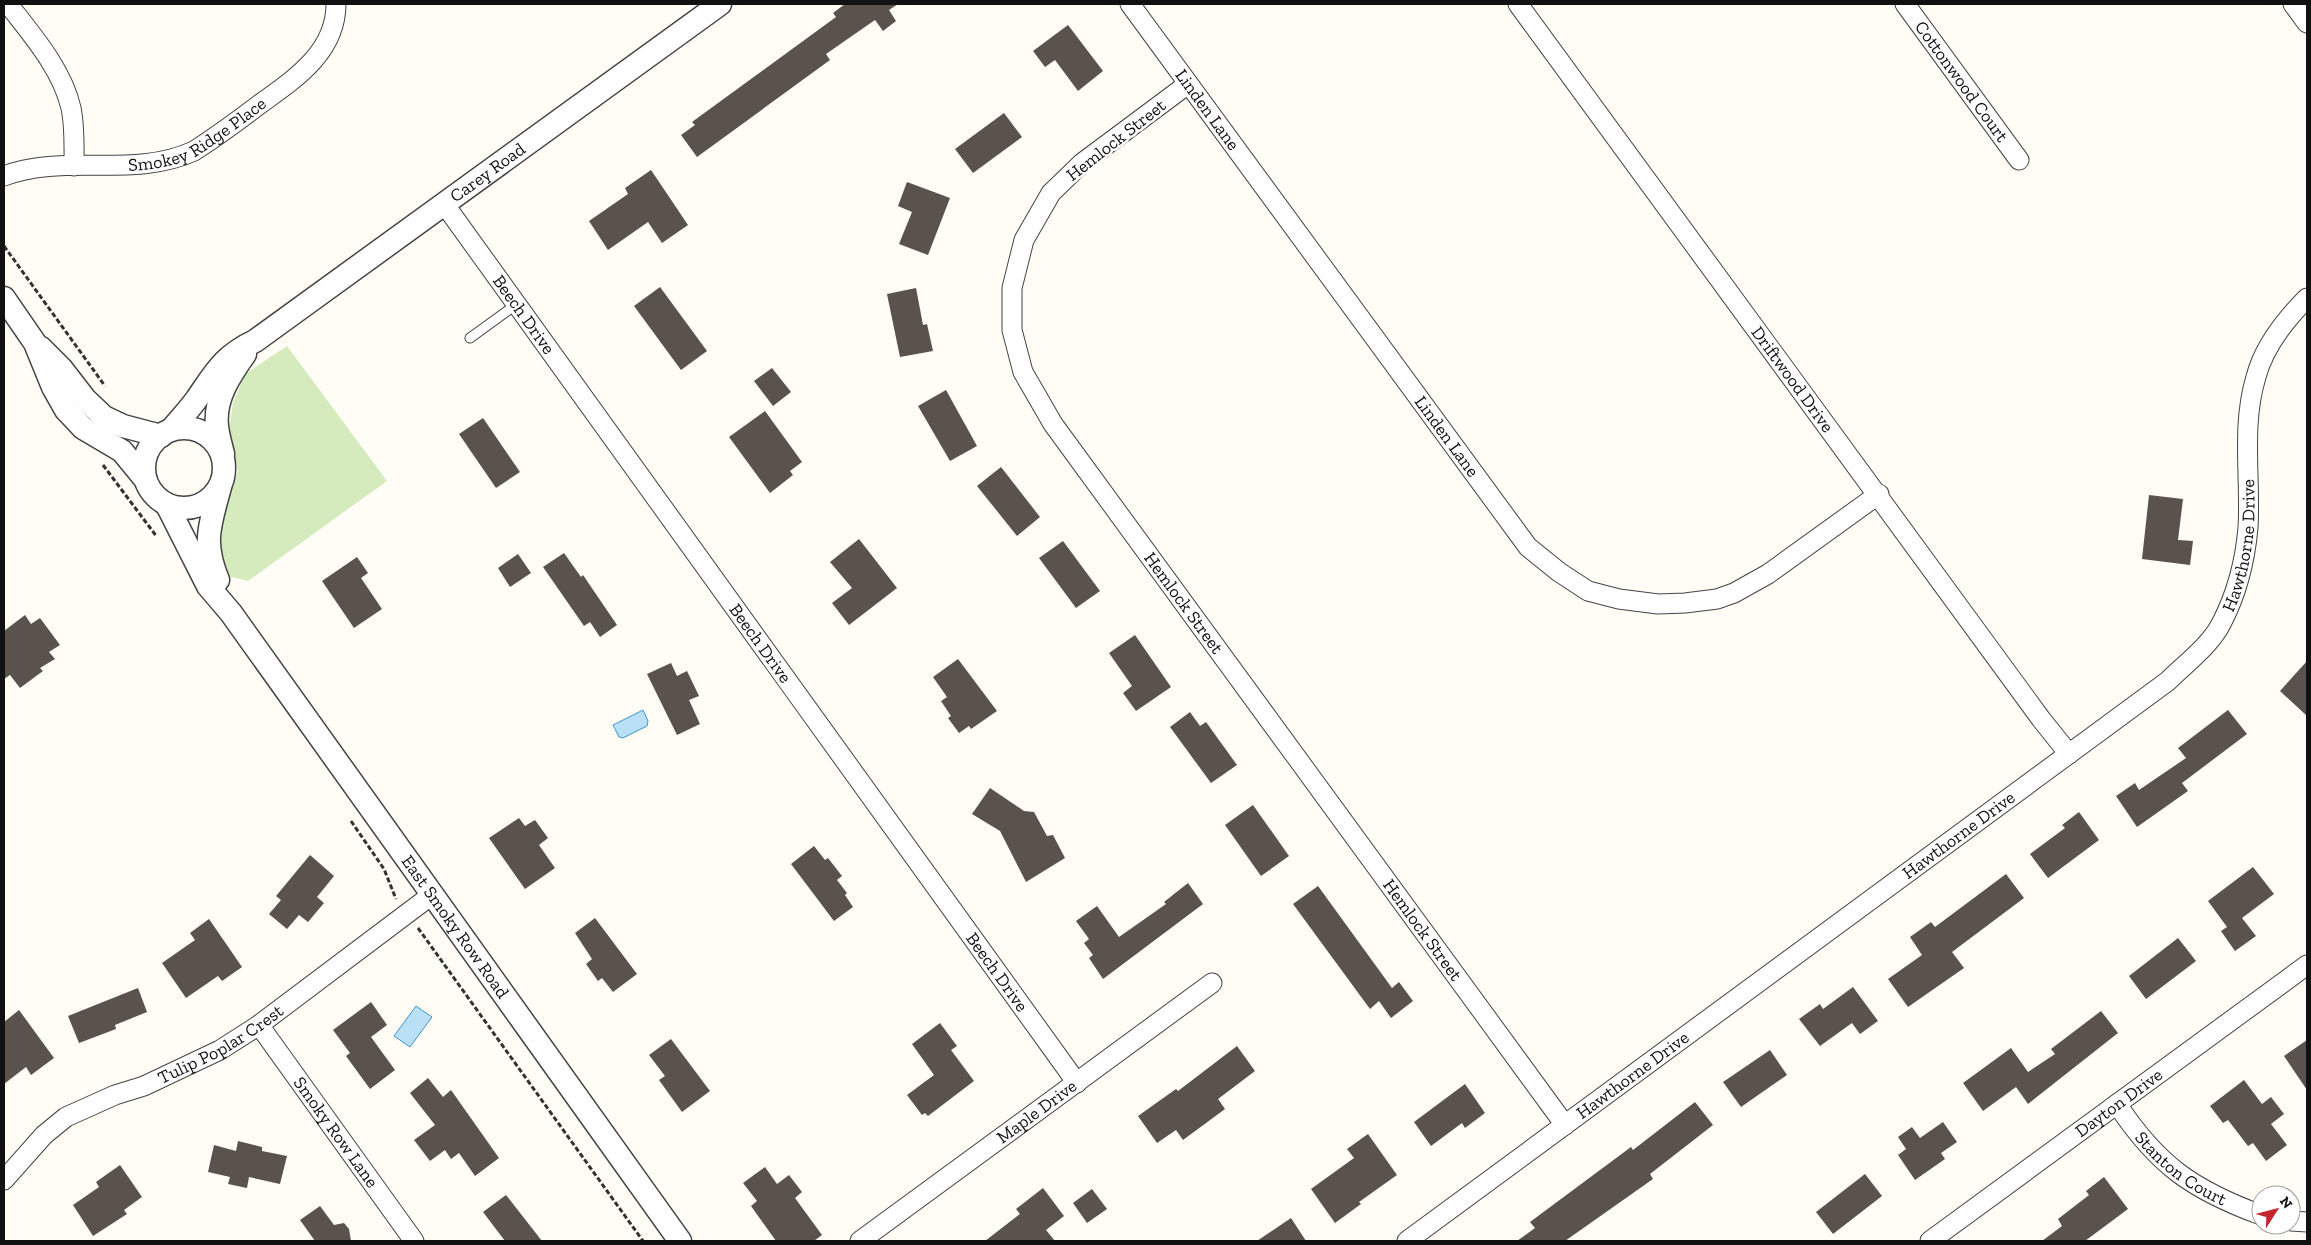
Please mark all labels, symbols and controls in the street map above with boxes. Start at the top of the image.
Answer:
street label: Cottonwood Court [1910,17,2013,147]
street label: Linden Lane [1170,65,1244,155]
street label: Smokey Ridge Place [127,92,270,176]
street label: Hemlock Street [1062,94,1170,186]
street label: Carey Road [446,138,530,207]
street label: Beech Drive [488,271,560,359]
street label: Driftwood Drive [1746,322,1839,437]
street label: Linden Lane [1410,391,1484,481]
street label: Hawthorne Drive [2217,479,2260,615]
street label: Hemlock Street [1139,548,1228,658]
street label: Beech Drive [725,599,796,687]
street label: Hawthorne Drive [1898,786,2019,884]
street label: East Smoky Row Road [397,851,514,1003]
street label: Hemlock Street [1378,875,1467,985]
street label: Beech Drive [961,928,1033,1016]
street label: Tulip Poplar Crest [154,999,288,1089]
street label: Hawthorne Drive [1572,1026,1693,1124]
street label: Dayton Drive [2071,1064,2167,1142]
street label: Smoky Row Lane [289,1072,383,1192]
street label: Maple Drive [992,1075,1081,1148]
street label: Stanton Court [2130,1127,2230,1211]
north arrow [2251,1185,2301,1235]
text: N [2276,1193,2296,1212]

